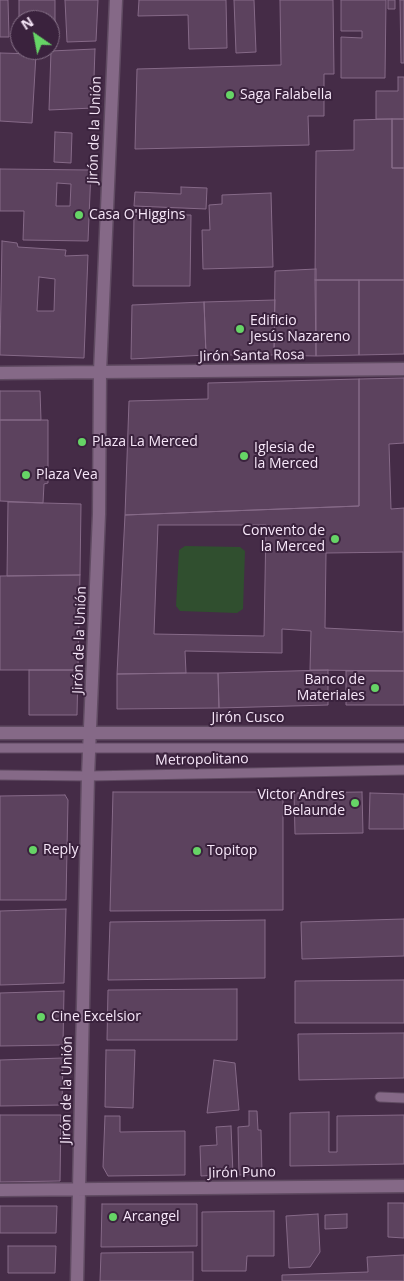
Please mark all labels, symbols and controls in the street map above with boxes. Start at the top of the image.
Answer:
north arrow [10,10,60,60]
text: N [17,12,37,34]
street label: Jirón de la Unión [85,76,105,184]
place label: Saga Falabella [240,87,332,103]
marker: Saga Falabella [224,89,236,101]
place label: Casa O'Higgins [89,207,185,223]
marker: Casa O'Higgins [73,209,85,221]
place label: Edificio Jesús Nazareno [250,313,350,346]
marker: Edificio Jesús Nazareno [234,323,246,335]
street label: Jirón Santa Rosa [199,347,305,365]
place label: Plaza La Merced [92,434,198,450]
marker: Plaza La Merced [76,436,88,448]
place label: Iglesia de la Merced [254,440,318,472]
marker: Iglesia de la Merced [238,450,250,462]
place label: Plaza Vea [36,467,98,483]
marker: Plaza Vea [20,469,32,481]
place label: Convento de la Merced [242,523,325,556]
marker: Convento de la Merced [329,533,341,545]
street label: Jirón de la Unión [70,586,90,694]
place label: Banco de Materiales [297,672,365,704]
marker: Banco de Materiales [369,682,381,694]
street label: Jirón Cusco [212,710,284,726]
street label: Metropolitano [155,751,249,769]
place label: Victor Andres Belaunde [257,787,345,820]
marker: Victor Andres Belaunde [349,797,361,809]
place label: Reply [43,842,79,858]
place label: Topitop [207,843,257,859]
marker: Reply [27,844,39,856]
marker: Topitop [191,845,203,857]
place label: Cine Excelsior [51,1009,141,1025]
marker: Cine Excelsior [35,1011,47,1023]
street label: Jirón de la Unión [58,1036,76,1144]
street label: Jirón Puno [208,1164,276,1182]
place label: Arcangel [123,1209,180,1225]
marker: Arcangel [107,1211,119,1223]

